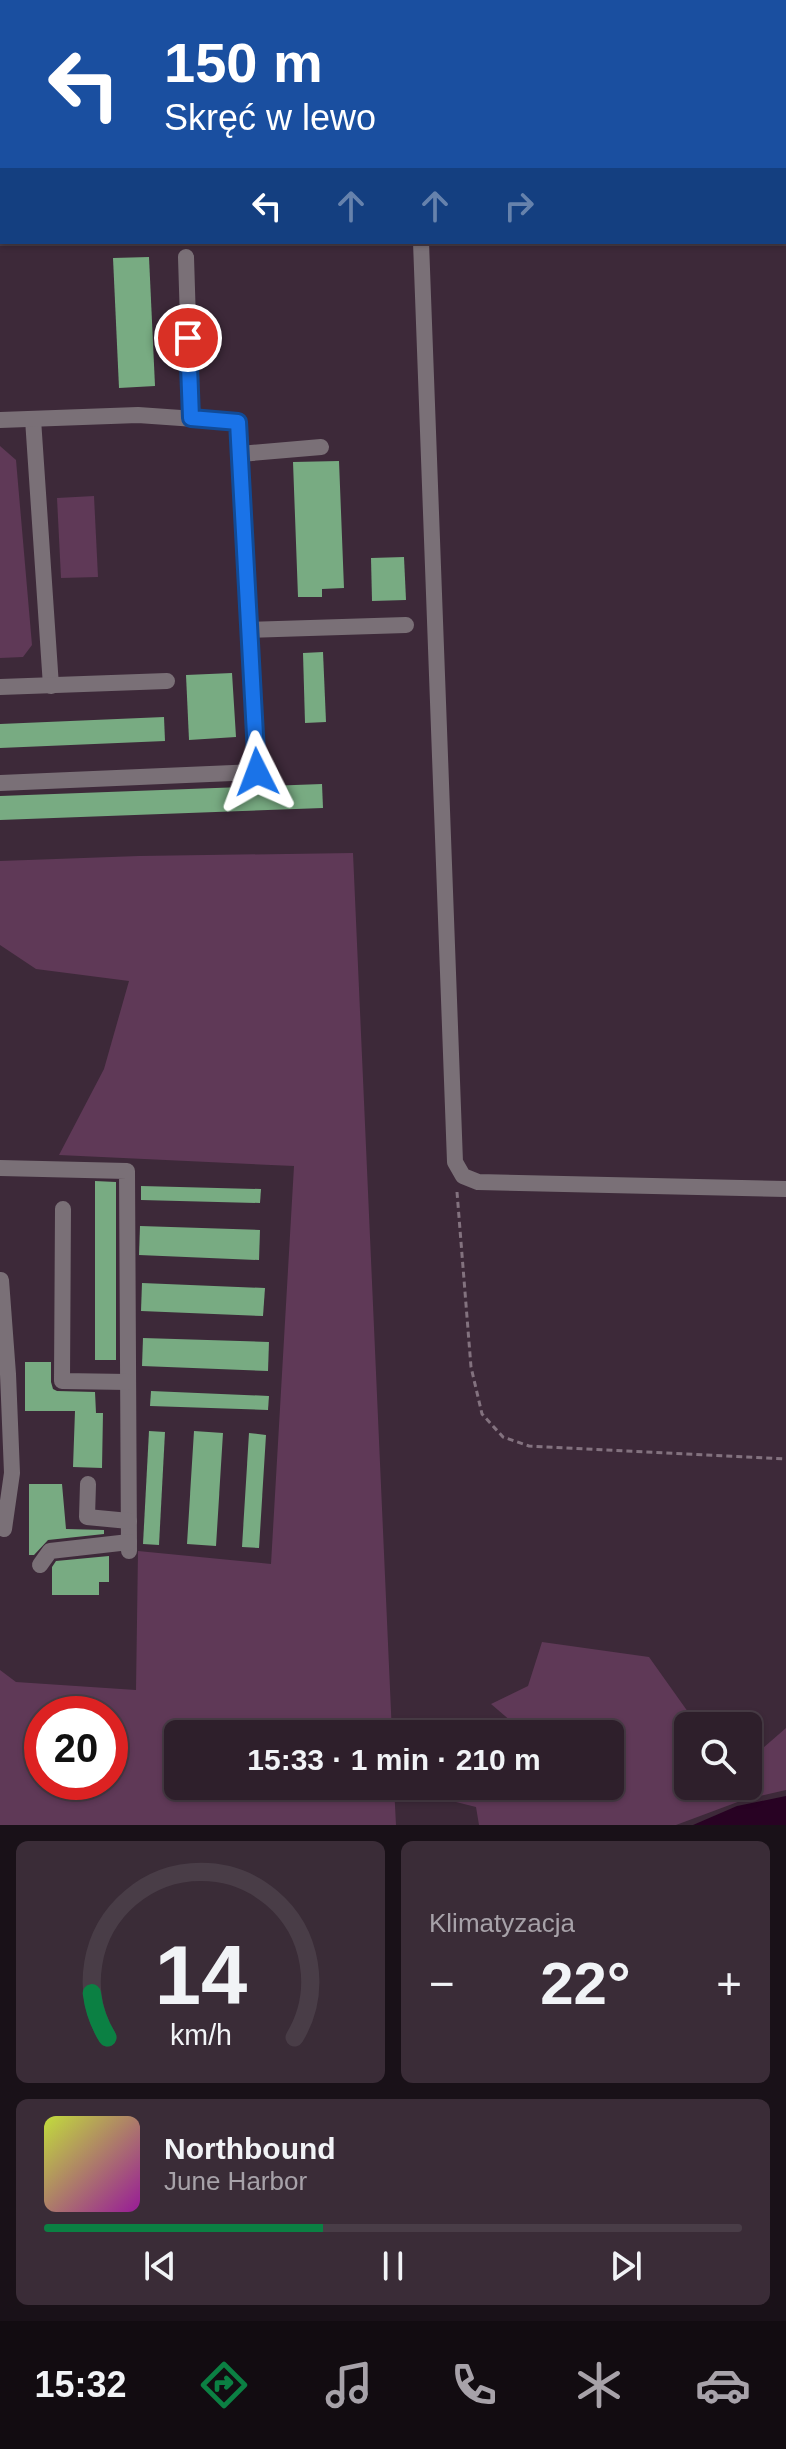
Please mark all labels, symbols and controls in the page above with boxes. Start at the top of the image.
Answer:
text: 150 m [164,31,323,94]
icon: left [32,32,136,136]
text: Skręć w lewo [164,97,376,138]
icon: left [245,184,289,228]
icon: ahead [329,184,373,228]
icon: ahead [413,184,457,228]
icon: right [497,184,541,228]
pin [154,304,222,372]
icon: arrive [166,316,210,360]
position arrow [215,730,299,814]
speed limit sign: 20 [24,1696,128,1800]
map controls [674,1712,762,1800]
button: search [674,1712,762,1800]
text: 15:33 · 1 min · 210 m [247,1743,541,1776]
text: Klimatyzacja [429,1908,575,1938]
text: 14 [154,1929,247,2022]
text: 22° [540,1950,631,2017]
text: − [429,1959,455,2008]
text: + [716,1959,742,2008]
text: km/h [170,2019,231,2051]
text: Northbound [164,2132,336,2165]
text: June Harbor [164,2166,307,2196]
icon: previous [138,2244,182,2288]
icon: pause [371,2244,415,2288]
icon: next [604,2244,648,2288]
icon: directions [196,2357,252,2413]
icon: music [321,2357,377,2413]
icon: phone [446,2357,502,2413]
icon: climate [571,2357,627,2413]
icon: car [695,2357,751,2413]
text: 15:32 [34,2364,127,2405]

